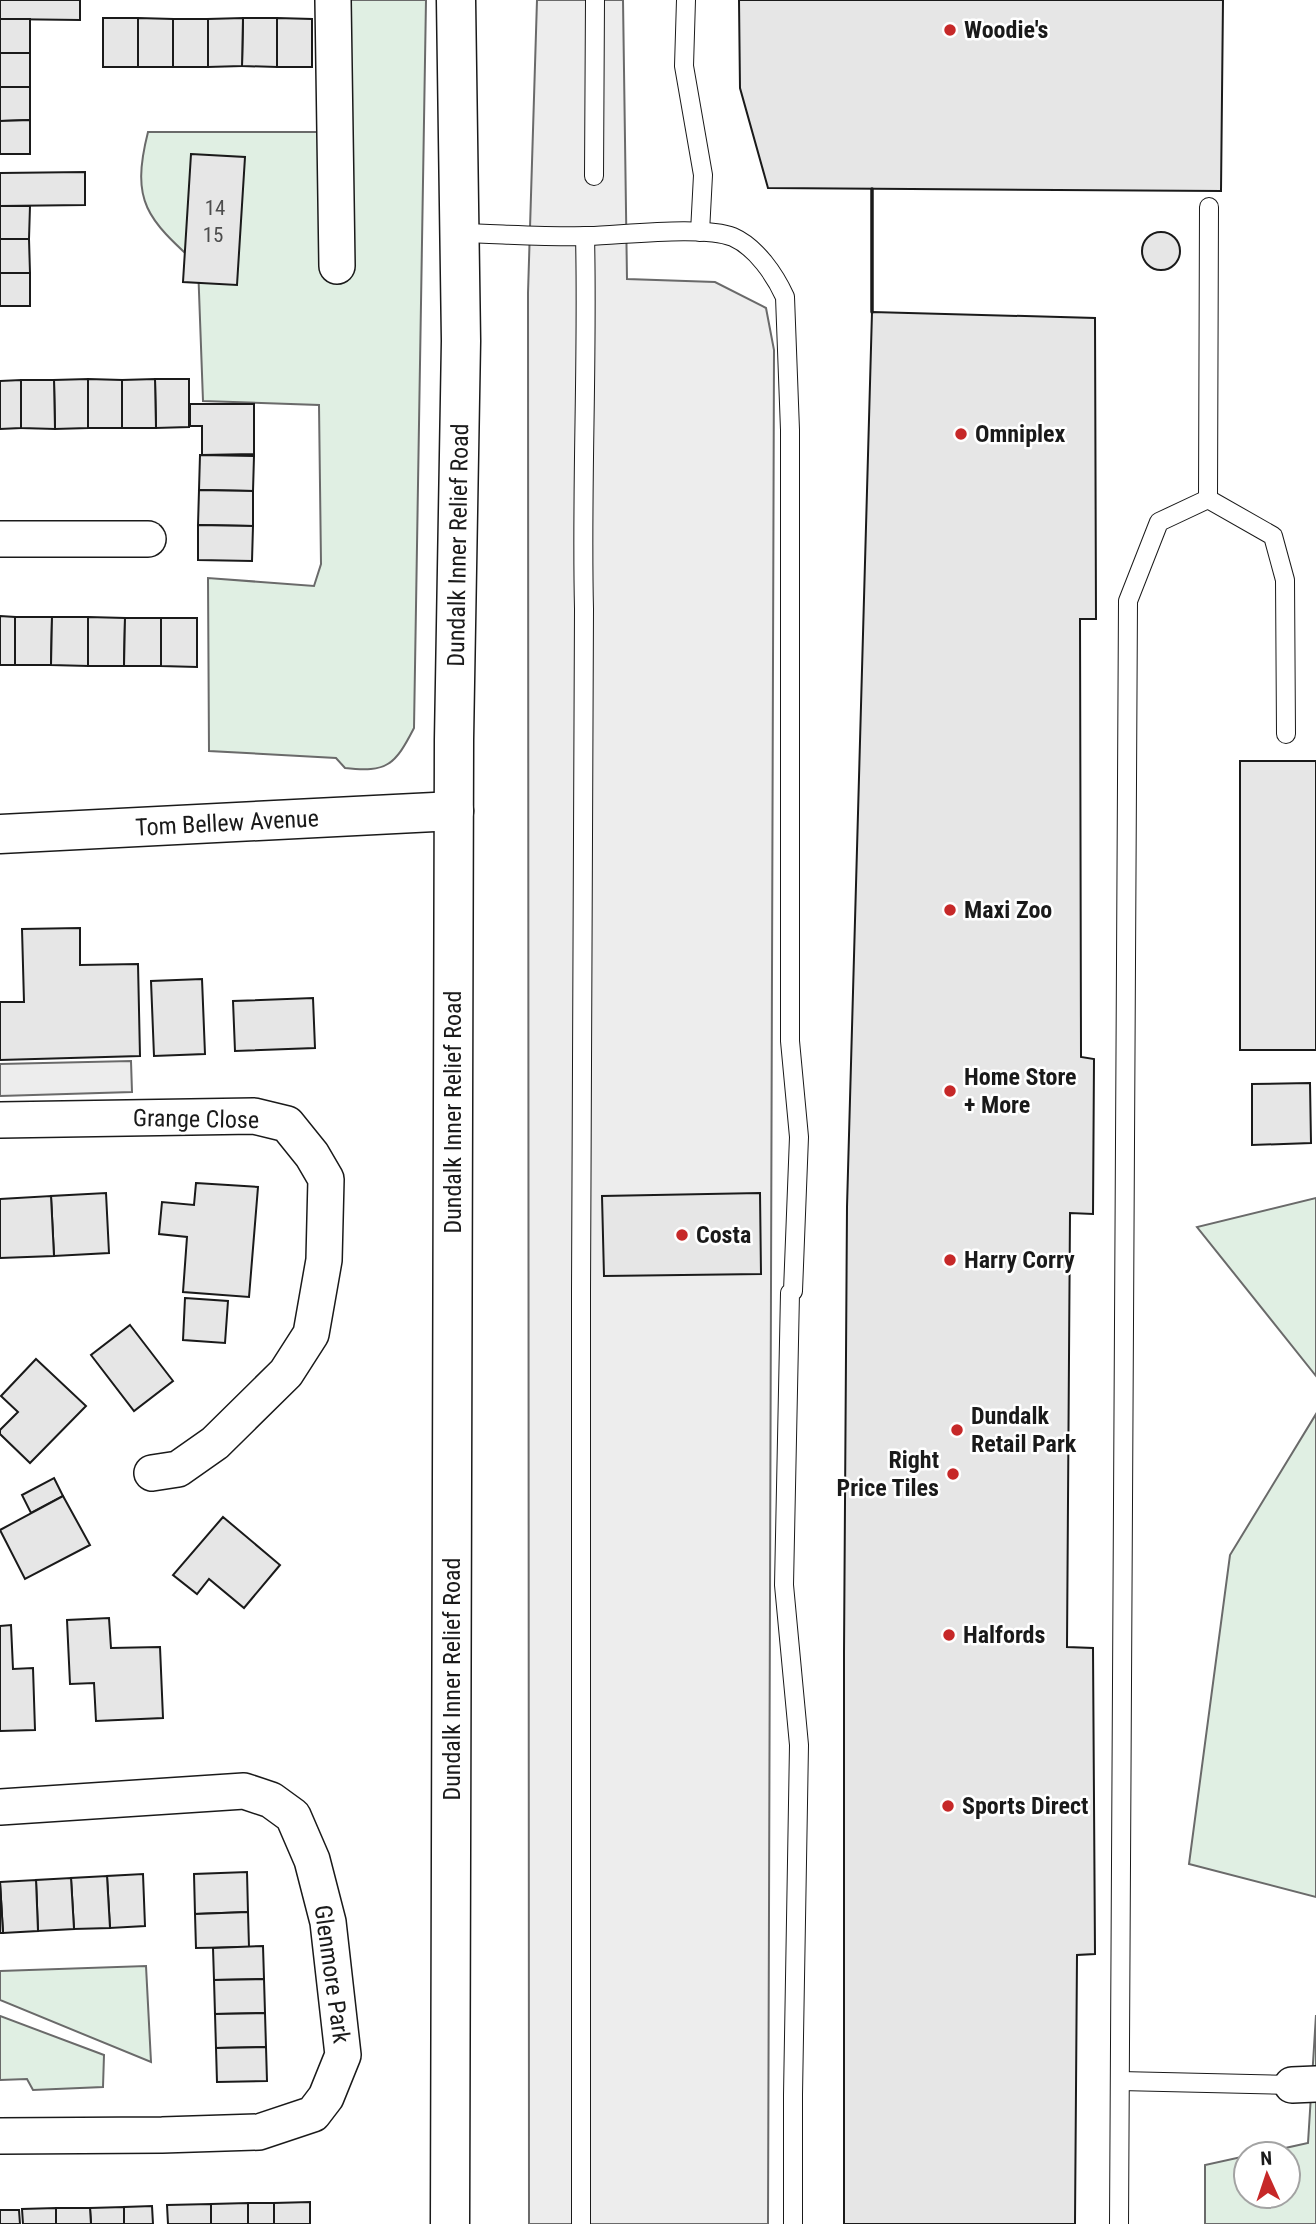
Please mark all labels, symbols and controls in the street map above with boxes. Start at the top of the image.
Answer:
place label: Woodie's [964,16,1049,44]
marker: Woodie's [942,22,958,38]
house number: 14 [205,196,225,220]
house number: 15 [203,223,223,247]
place label: Omniplex [975,420,1066,448]
street label: Dundalk Inner Relief Road [442,423,474,667]
marker: Omniplex [953,426,969,442]
street label: Tom Bellew Avenue [135,804,319,842]
place label: Maxi Zoo [964,896,1052,924]
marker: Maxi Zoo [942,902,958,918]
street label: Dundalk Inner Relief Road [439,990,467,1234]
place label: Home Store + More [964,1063,1077,1119]
marker: Home Store + More [942,1083,958,1099]
street label: Grange Close [133,1104,259,1134]
place label: Costa [696,1221,751,1249]
marker: Costa [674,1227,690,1243]
place label: Harry Corry [964,1246,1075,1274]
marker: Harry Corry [942,1252,958,1268]
place label: Dundalk Retail Park [971,1402,1077,1458]
marker: Dundalk Retail Park [949,1422,965,1438]
place label: Right Price Tiles [837,1446,939,1502]
marker: Right Price Tiles [945,1466,961,1482]
street label: Dundalk Inner Relief Road [438,1557,466,1801]
place label: Halfords [963,1621,1046,1649]
marker: Halfords [941,1627,957,1643]
place label: Sports Direct [962,1792,1088,1820]
marker: Sports Direct [940,1798,956,1814]
street label: Glenmore Park [308,1903,356,2045]
north arrow [1232,2140,1302,2210]
text: N [1260,2147,1273,2170]

